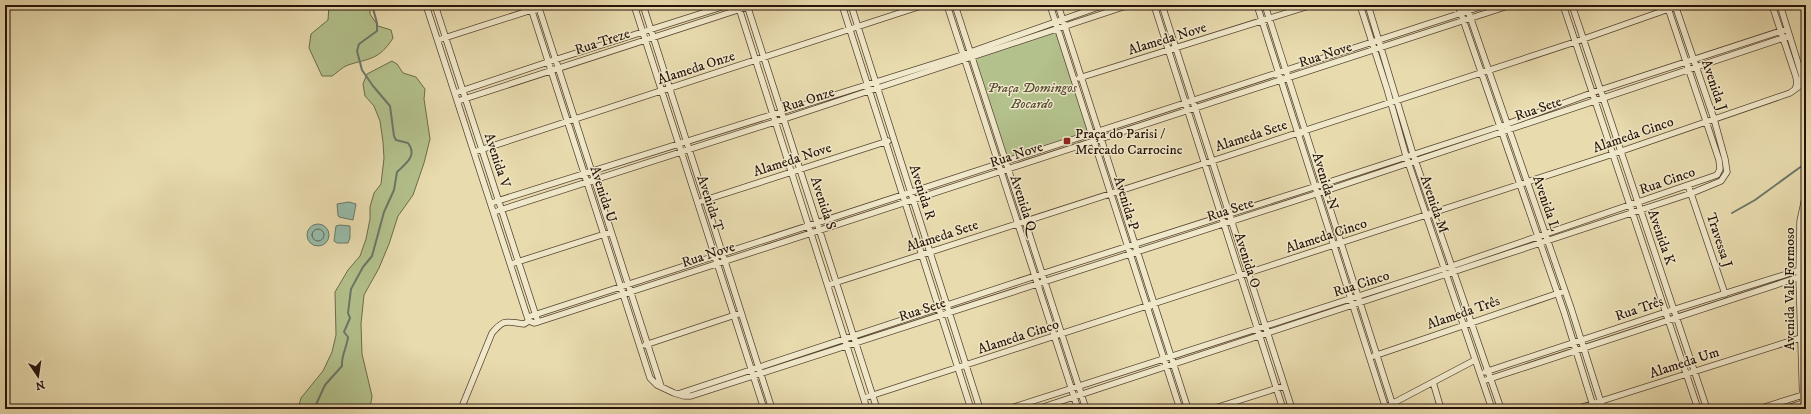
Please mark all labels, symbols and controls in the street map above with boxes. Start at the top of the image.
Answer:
street label: Alameda Nove [1126,18,1209,59]
street label: Rua Treze [572,25,632,59]
street label: Rua Nove [1296,38,1354,72]
street label: Alameda Onze [655,47,737,89]
street label: Avenida J [1697,57,1731,114]
park label: Praça Domingos Bocardo [987,79,1077,113]
street label: Rua Onze [780,83,837,117]
street label: Rua Sete [1512,92,1564,125]
street label: Alameda Cinco [1591,113,1676,157]
street label: Alameda Sete [1213,116,1290,156]
place label: Praça do Parisi / Mercado Carrocine [1075,125,1183,159]
street label: Avenida V [480,131,515,191]
marker: Praça do Parisi / Mercado Carrocine [1062,136,1072,146]
street label: Rua Nove [987,138,1045,172]
street label: Alameda Nove [751,139,834,181]
street label: Avenida N [1308,150,1342,213]
street label: Avenida R [905,163,940,223]
street label: Rua Cinco [1637,163,1698,199]
street label: Avenida U [585,164,621,225]
street label: Avenida T [693,173,728,234]
street label: Avenida Q [1006,173,1043,240]
street label: Avenida M [1416,173,1452,236]
street label: Avenida L [1528,173,1564,233]
street label: Avenida S [806,174,840,232]
street label: Avenida P [1109,174,1143,232]
street label: Rua Sete [1204,194,1256,226]
street label: Avenida K [1643,207,1679,267]
street label: Travessa J [1702,211,1736,270]
street label: Alameda Cinco [1283,214,1369,258]
street label: Alameda Sete [904,216,981,256]
street label: Avenida Vale Formoso [1781,227,1799,351]
street label: Avenida O [1230,230,1264,290]
street label: Rua Nove [679,238,737,272]
street label: Rua Cinco [1331,266,1392,301]
street label: Alameda Três [1424,292,1503,334]
street label: Rua Três [1613,292,1666,326]
street label: Rua Sete [896,294,948,326]
street label: Alameda Cinco [975,315,1061,359]
street label: Alameda Um [1647,343,1722,383]
north arrow [18,356,58,396]
text: N [34,377,46,393]

